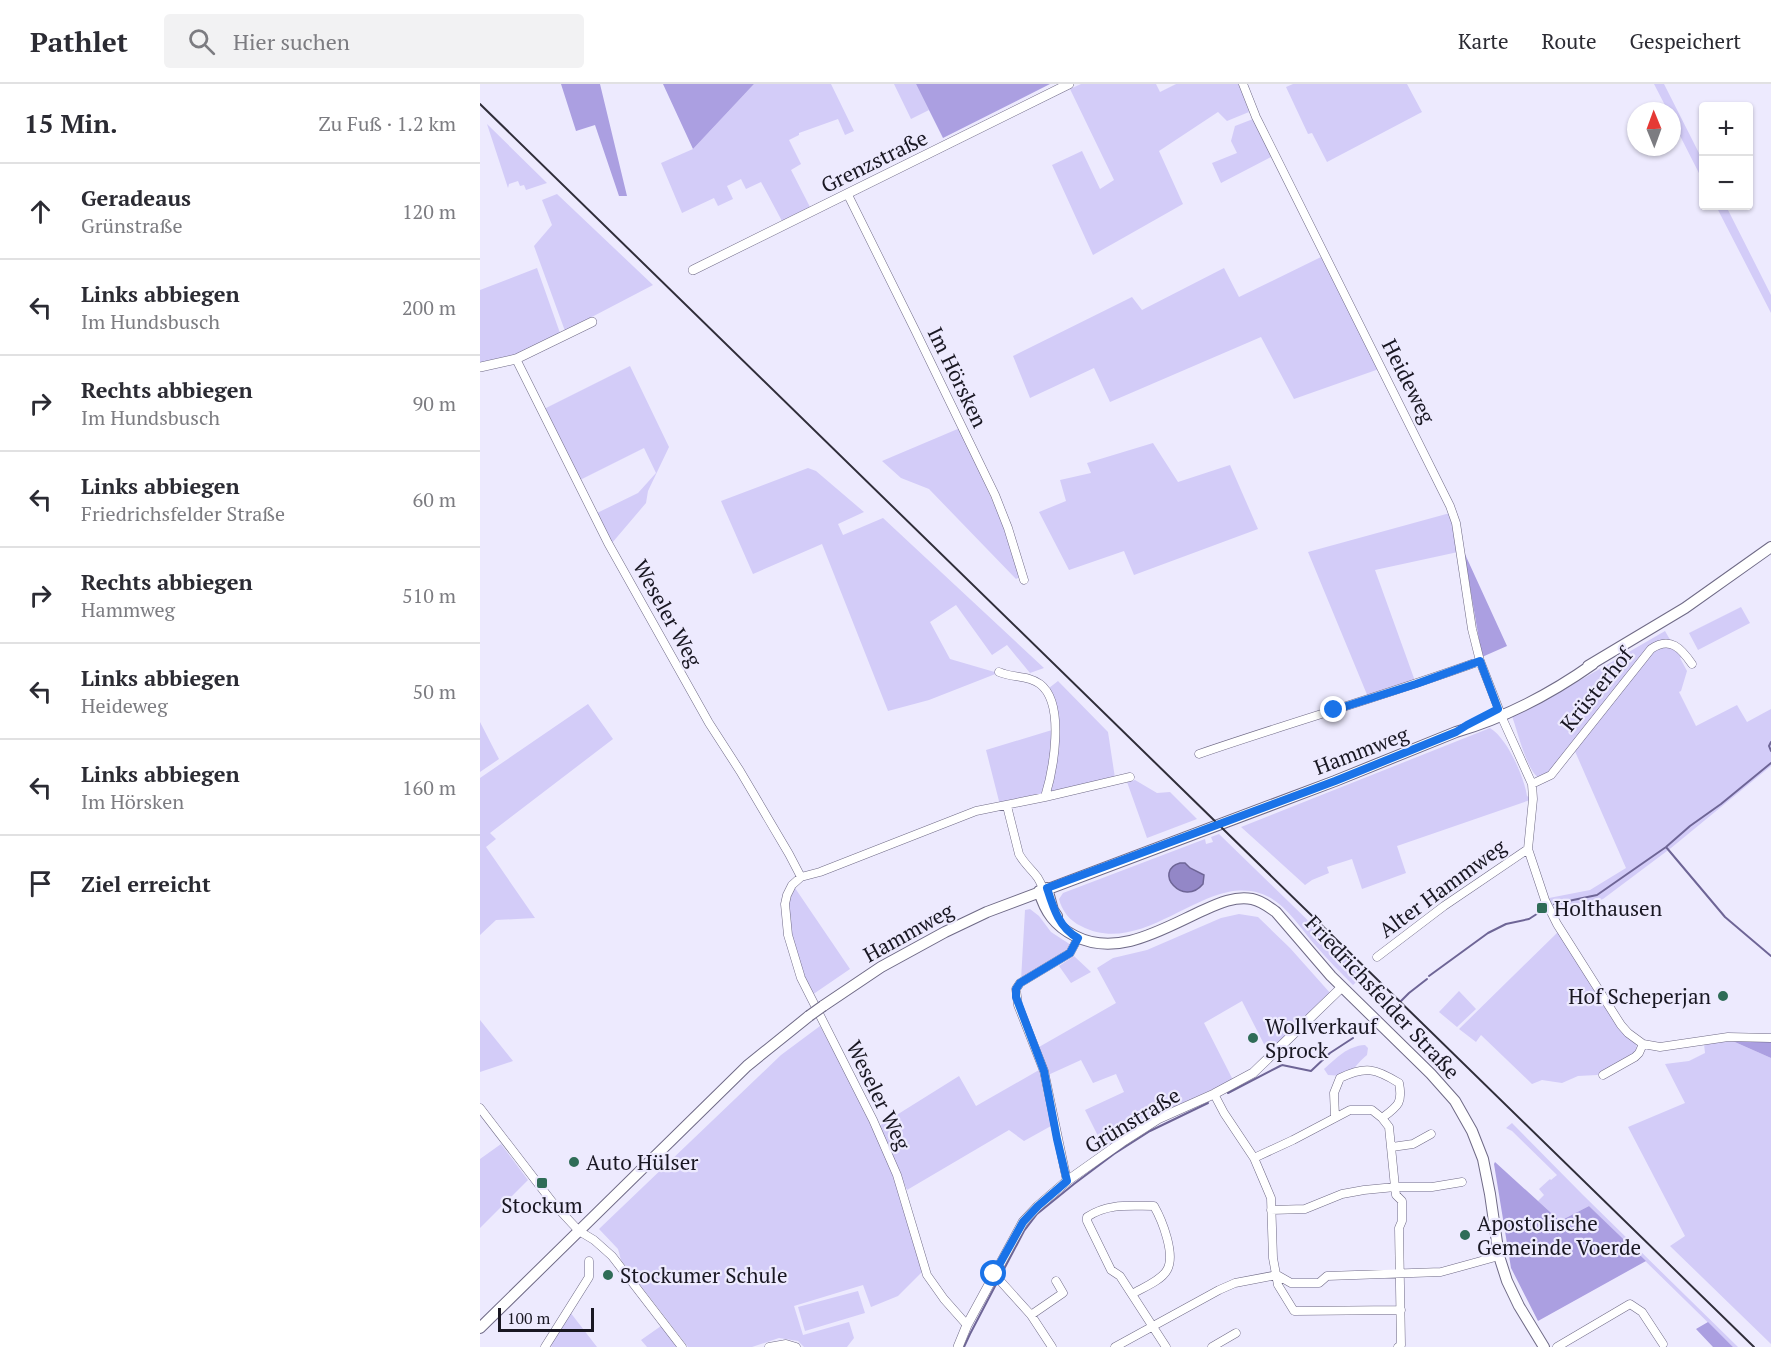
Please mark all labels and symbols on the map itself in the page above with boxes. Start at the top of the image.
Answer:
north arrow [1627,102,1681,156]
street label: Grenzstraße [816,123,932,199]
street label: Im Hörsken [922,322,995,432]
street label: Heideweg [1376,334,1443,429]
street label: Weseler Weg [627,554,709,672]
street label: Krüsterhof [1554,640,1640,737]
route end [1320,696,1346,722]
street label: Hammweg [1310,719,1413,781]
street label: Alter Hammweg [1373,832,1512,944]
place label: Holthausen [1554,894,1663,922]
street label: Hammweg [858,895,959,968]
marker: Holthausen [1535,901,1549,915]
street label: Friedrichsfelder Straße [1300,909,1466,1085]
place label: Hof Scheperjan [1568,982,1712,1010]
marker: Hof Scheperjan [1716,989,1730,1003]
place label: Wollverkauf Sprock [1265,1012,1379,1064]
marker: Wollverkauf Sprock [1246,1031,1260,1045]
street label: Weseler Weg [840,1036,918,1155]
street label: Grünstraße [1079,1081,1185,1159]
place label: Auto Hülser [586,1148,698,1176]
marker: Auto Hülser [567,1155,581,1169]
marker: Stockum [535,1176,549,1190]
place label: Stockum [501,1191,583,1219]
place label: Apostolische Gemeinde Voerde [1477,1209,1641,1261]
marker: Apostolische Gemeinde Voerde [1458,1228,1472,1242]
route start [980,1260,1006,1286]
place label: Stockumer Schule [620,1261,788,1289]
marker: Stockumer Schule [601,1268,615,1282]
scale bar [498,1305,594,1332]

